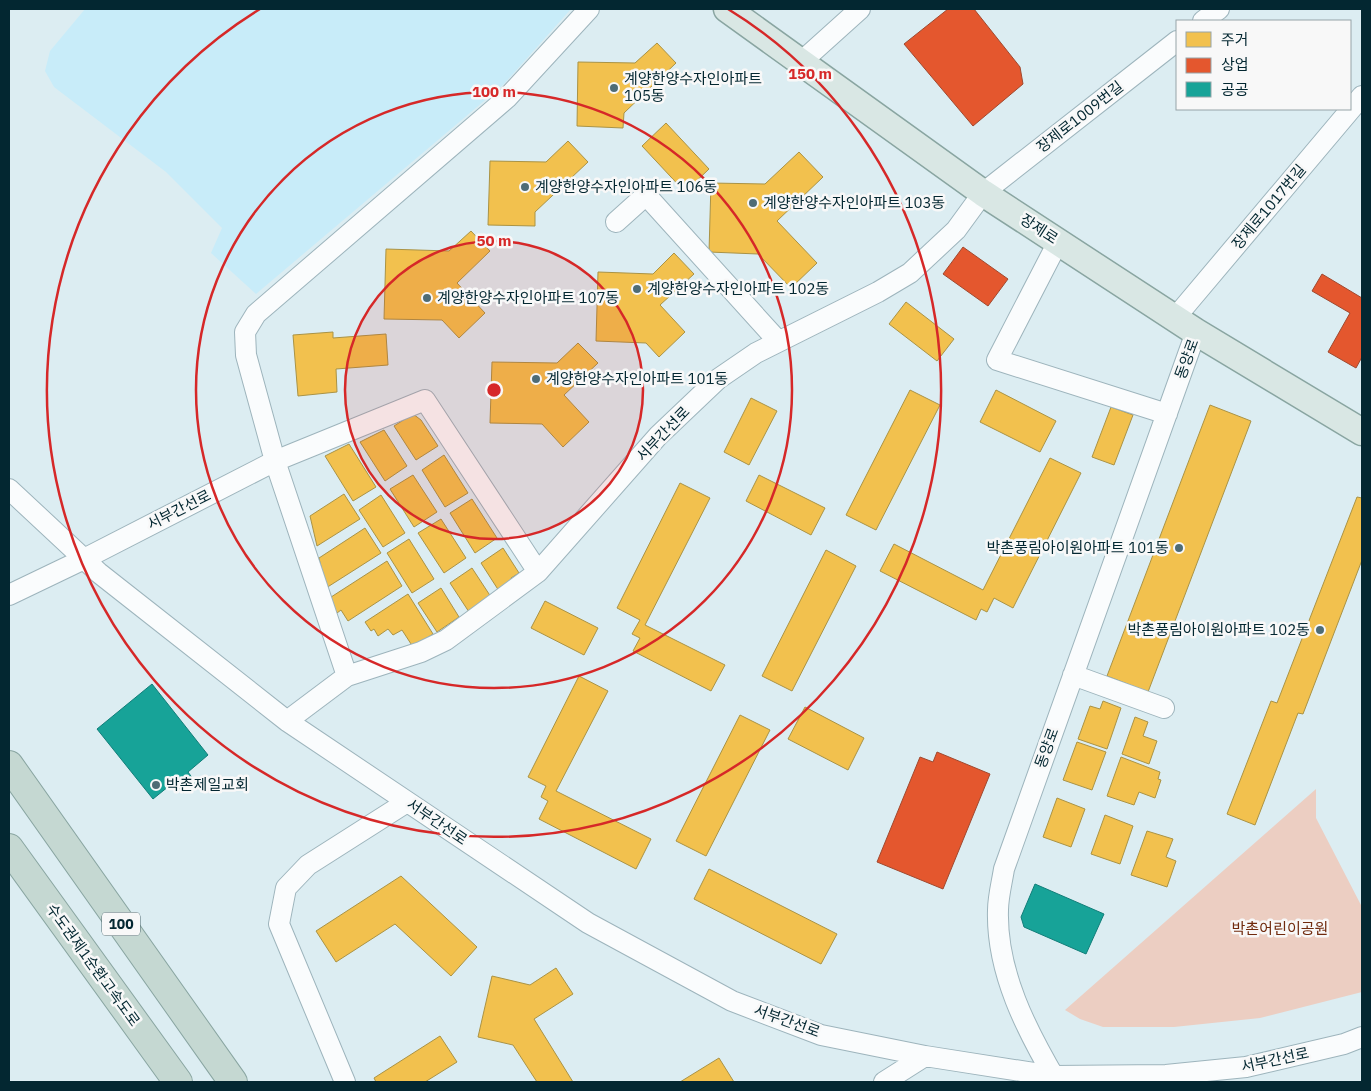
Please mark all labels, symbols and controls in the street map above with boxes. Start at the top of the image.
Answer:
legend [1176,20,1351,110]
text: 주거 [1221,30,1249,49]
text: 상업 [1221,55,1249,74]
text: 150 m [788,64,832,83]
place label: 계양한양수자인아파트 105동 [624,69,762,105]
street label: 장제로1009번길 [1032,77,1127,156]
text: 공공 [1221,80,1249,99]
text: 100 m [472,82,516,101]
marker: 계양한양수자인아파트 105동 [608,82,620,94]
street label: 장제로1017번길 [1228,160,1310,253]
place label: 계양한양수자인아파트 106동 [535,177,717,196]
marker: 계양한양수자인아파트 106동 [519,181,531,193]
place label: 계양한양수자인아파트 103동 [763,193,945,212]
marker: 계양한양수자인아파트 103동 [747,197,759,209]
street label: 장제로 [1017,209,1062,248]
text: 50 m [477,231,511,250]
place label: 계양한양수자인아파트 102동 [647,279,829,298]
marker: 계양한양수자인아파트 102동 [631,283,643,295]
place label: 계양한양수자인아파트 107동 [437,288,619,307]
marker: 계양한양수자인아파트 107동 [421,292,433,304]
street label: 동양로 [1171,336,1203,382]
place label: 계양한양수자인아파트 101동 [546,369,728,388]
marker: 계양한양수자인아파트 101동 [530,373,542,385]
centre of rings [485,381,503,399]
street label: 서부간선로 [632,402,693,465]
street label: 서부간선로 [144,485,214,534]
place label: 박촌풍림아이원아파트 101동 [987,538,1169,557]
marker: 박촌풍림아이원아파트 101동 [1173,542,1185,554]
place label: 박촌풍림아이원아파트 102동 [1128,620,1310,639]
marker: 박촌풍림아이원아파트 102동 [1314,624,1326,636]
street label: 동양로 [1031,725,1063,771]
place label: 박촌제일교회 [166,775,249,794]
marker: 박촌제일교회 [150,779,162,791]
street label: 서부간선로 [403,794,471,849]
street label: 수도권제1순환고속도로 [43,900,144,1030]
road number: 100 [102,912,140,936]
park label: 박촌어린이공원 [1232,919,1328,938]
street label: 서부간선로 [751,1000,823,1041]
street label: 서부간선로 [1239,1043,1311,1076]

